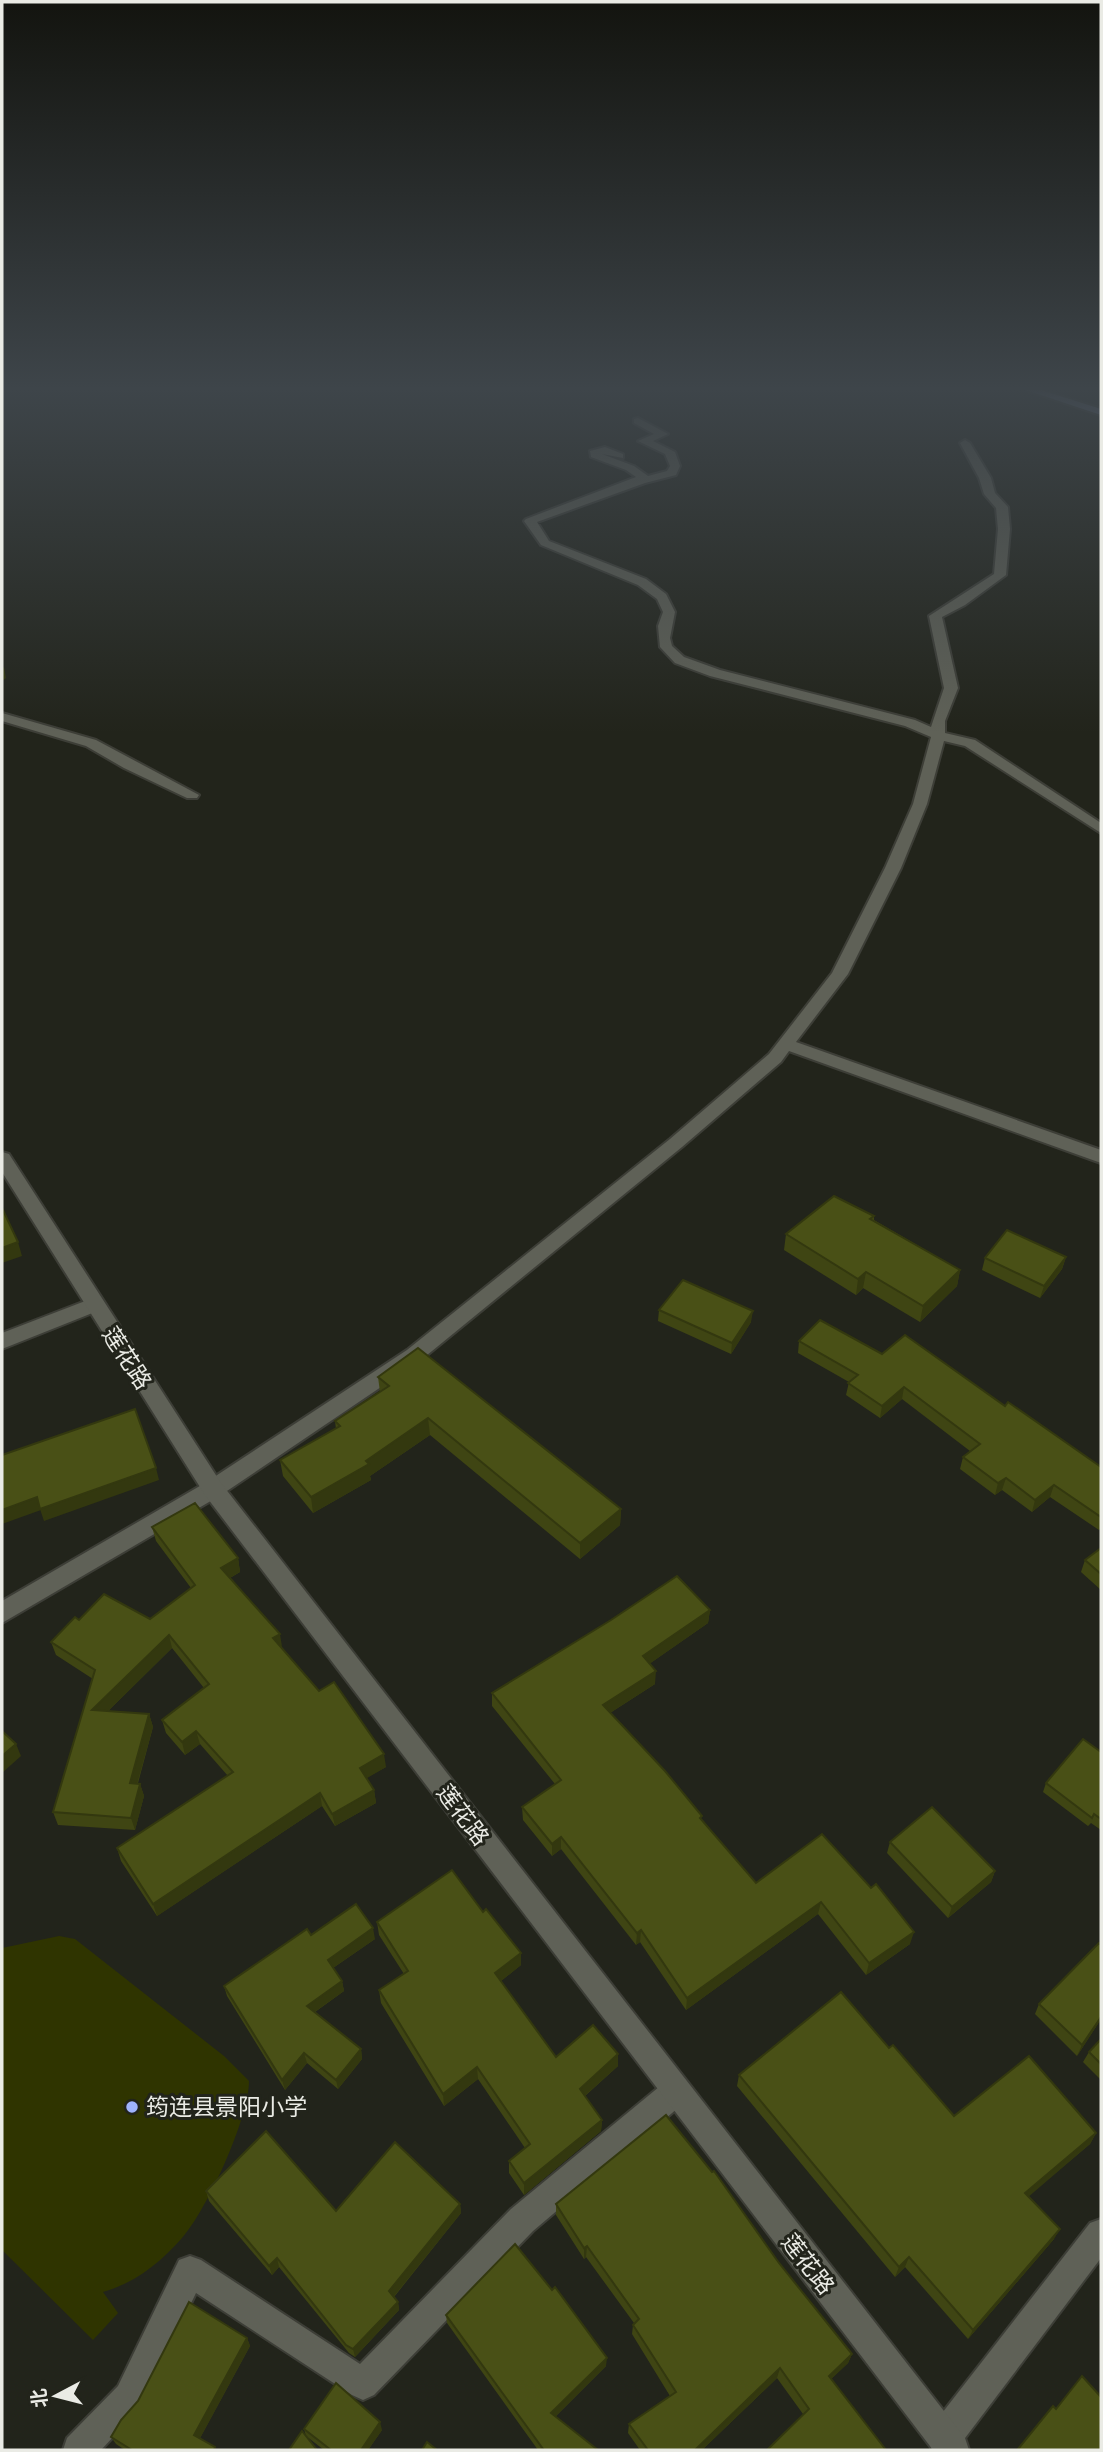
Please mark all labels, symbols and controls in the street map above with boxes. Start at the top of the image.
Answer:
street label: 莲花路 [97,1321,158,1394]
street label: 莲花路 [432,1778,496,1850]
place label: 筠连县景阳小学 [146,2092,307,2120]
marker: 筠连县景阳小学 [124,2099,140,2115]
street label: 莲花路 [777,2228,841,2299]
north arrow [21,2361,91,2431]
text: 北 [26,2387,51,2409]

